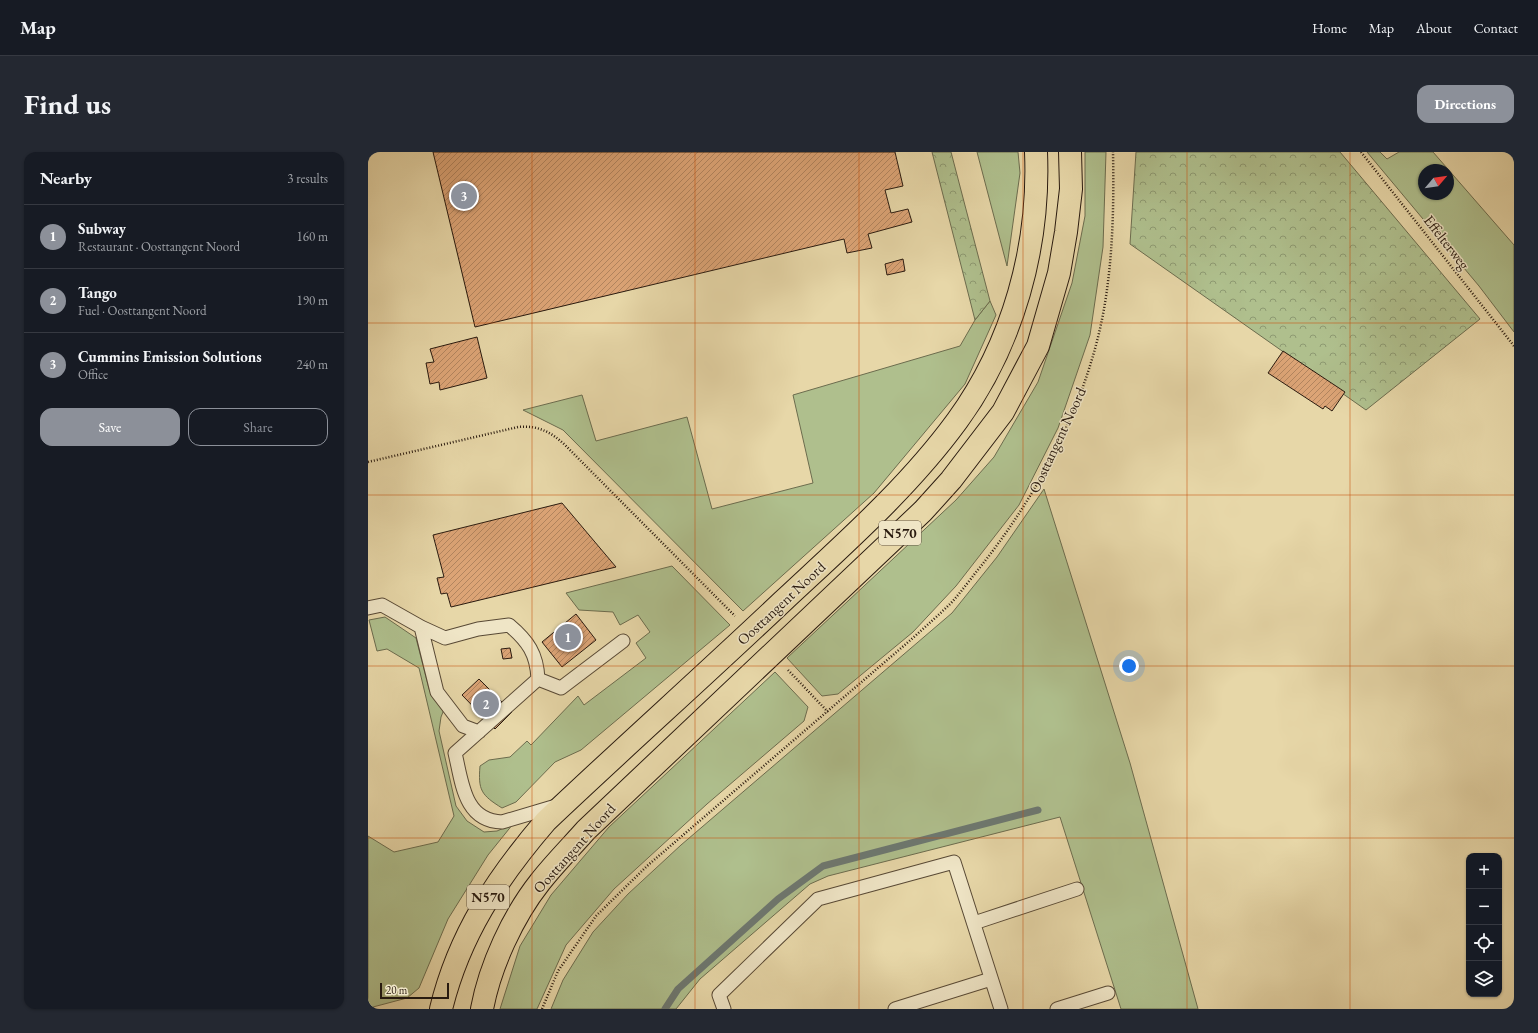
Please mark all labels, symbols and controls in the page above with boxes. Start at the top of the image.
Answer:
text: Map [20,15,56,40]
text: Home [1312,19,1347,37]
text: Map [1369,19,1394,37]
text: About [1416,19,1452,37]
text: Contact [1474,19,1518,37]
button: Directions [1417,85,1514,123]
text: Find us [24,86,111,122]
north arrow [1418,164,1454,200]
text: Nearby [40,167,92,189]
text: 3 results [287,170,328,187]
pin: 3 [451,181,477,211]
street label: Effelterweg [1420,211,1474,273]
text: Subway [78,219,126,238]
text: 1 [50,228,56,245]
text: 160 m [297,228,328,245]
text: Restaurant · Oosttangent Noord [78,238,240,255]
text: Tango [78,283,117,302]
text: 2 [50,292,56,309]
text: 190 m [297,292,328,309]
text: Fuel · Oosttangent Noord [78,302,207,319]
text: Cummins Emission Solutions [78,347,262,366]
text: 3 [50,356,56,373]
text: 240 m [297,356,328,373]
text: Office [78,366,108,383]
street label: Oosttangent Noord [1024,384,1090,496]
button: Save [40,408,180,446]
button: Share [188,408,328,446]
road number: N570 [879,521,921,545]
street label: Oosttangent Noord [733,557,830,649]
pin: 1 [555,622,581,652]
your location [1119,656,1139,676]
pin: 2 [473,689,499,719]
street label: Oosttangent Noord [529,799,620,897]
map controls [1466,853,1502,997]
button: + [1466,853,1502,889]
road number: N570 [467,885,509,909]
button: − [1466,889,1502,925]
button: locate [1466,925,1502,961]
button: layers [1466,961,1502,997]
scale bar [380,981,449,1000]
text: 20 m [386,983,407,997]

